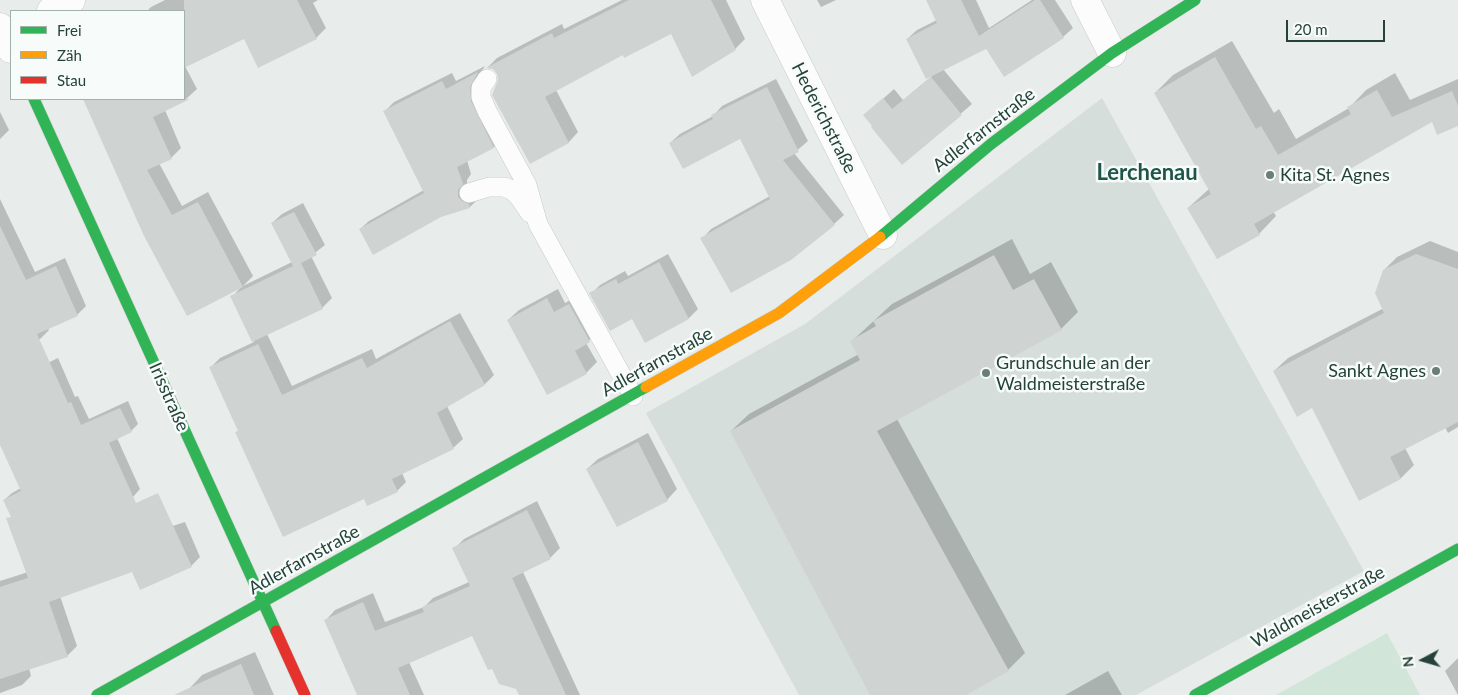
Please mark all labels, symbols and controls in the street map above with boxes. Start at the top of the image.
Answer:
legend [10,10,185,100]
scale bar [1288,10,1387,42]
text: 20 m [1294,20,1328,38]
text: Frei [57,21,82,39]
text: Zäh [57,46,82,64]
street label: Hederichstraße [787,59,861,177]
text: Stau [57,71,86,89]
street label: Adlerfarnstraße [929,83,1039,177]
district label: Lerchenau [1096,160,1198,186]
place label: Kita St. Agnes [1280,164,1390,186]
marker: Kita St. Agnes [1264,169,1276,181]
street label: Adlerfarnstraße [598,323,716,401]
place label: Grundschule an der Waldmeisterstraße [996,352,1150,394]
street label: Irisstraße [144,359,194,435]
place label: Sankt Agnes [1328,360,1426,382]
marker: Sankt Agnes [1430,365,1442,377]
marker: Grundschule an der Waldmeisterstraße [980,367,992,379]
street label: Adlerfarnstraße [245,521,363,599]
street label: Waldmeisterstraße [1247,561,1389,653]
north arrow [1398,635,1448,685]
text: N [1399,655,1417,668]

